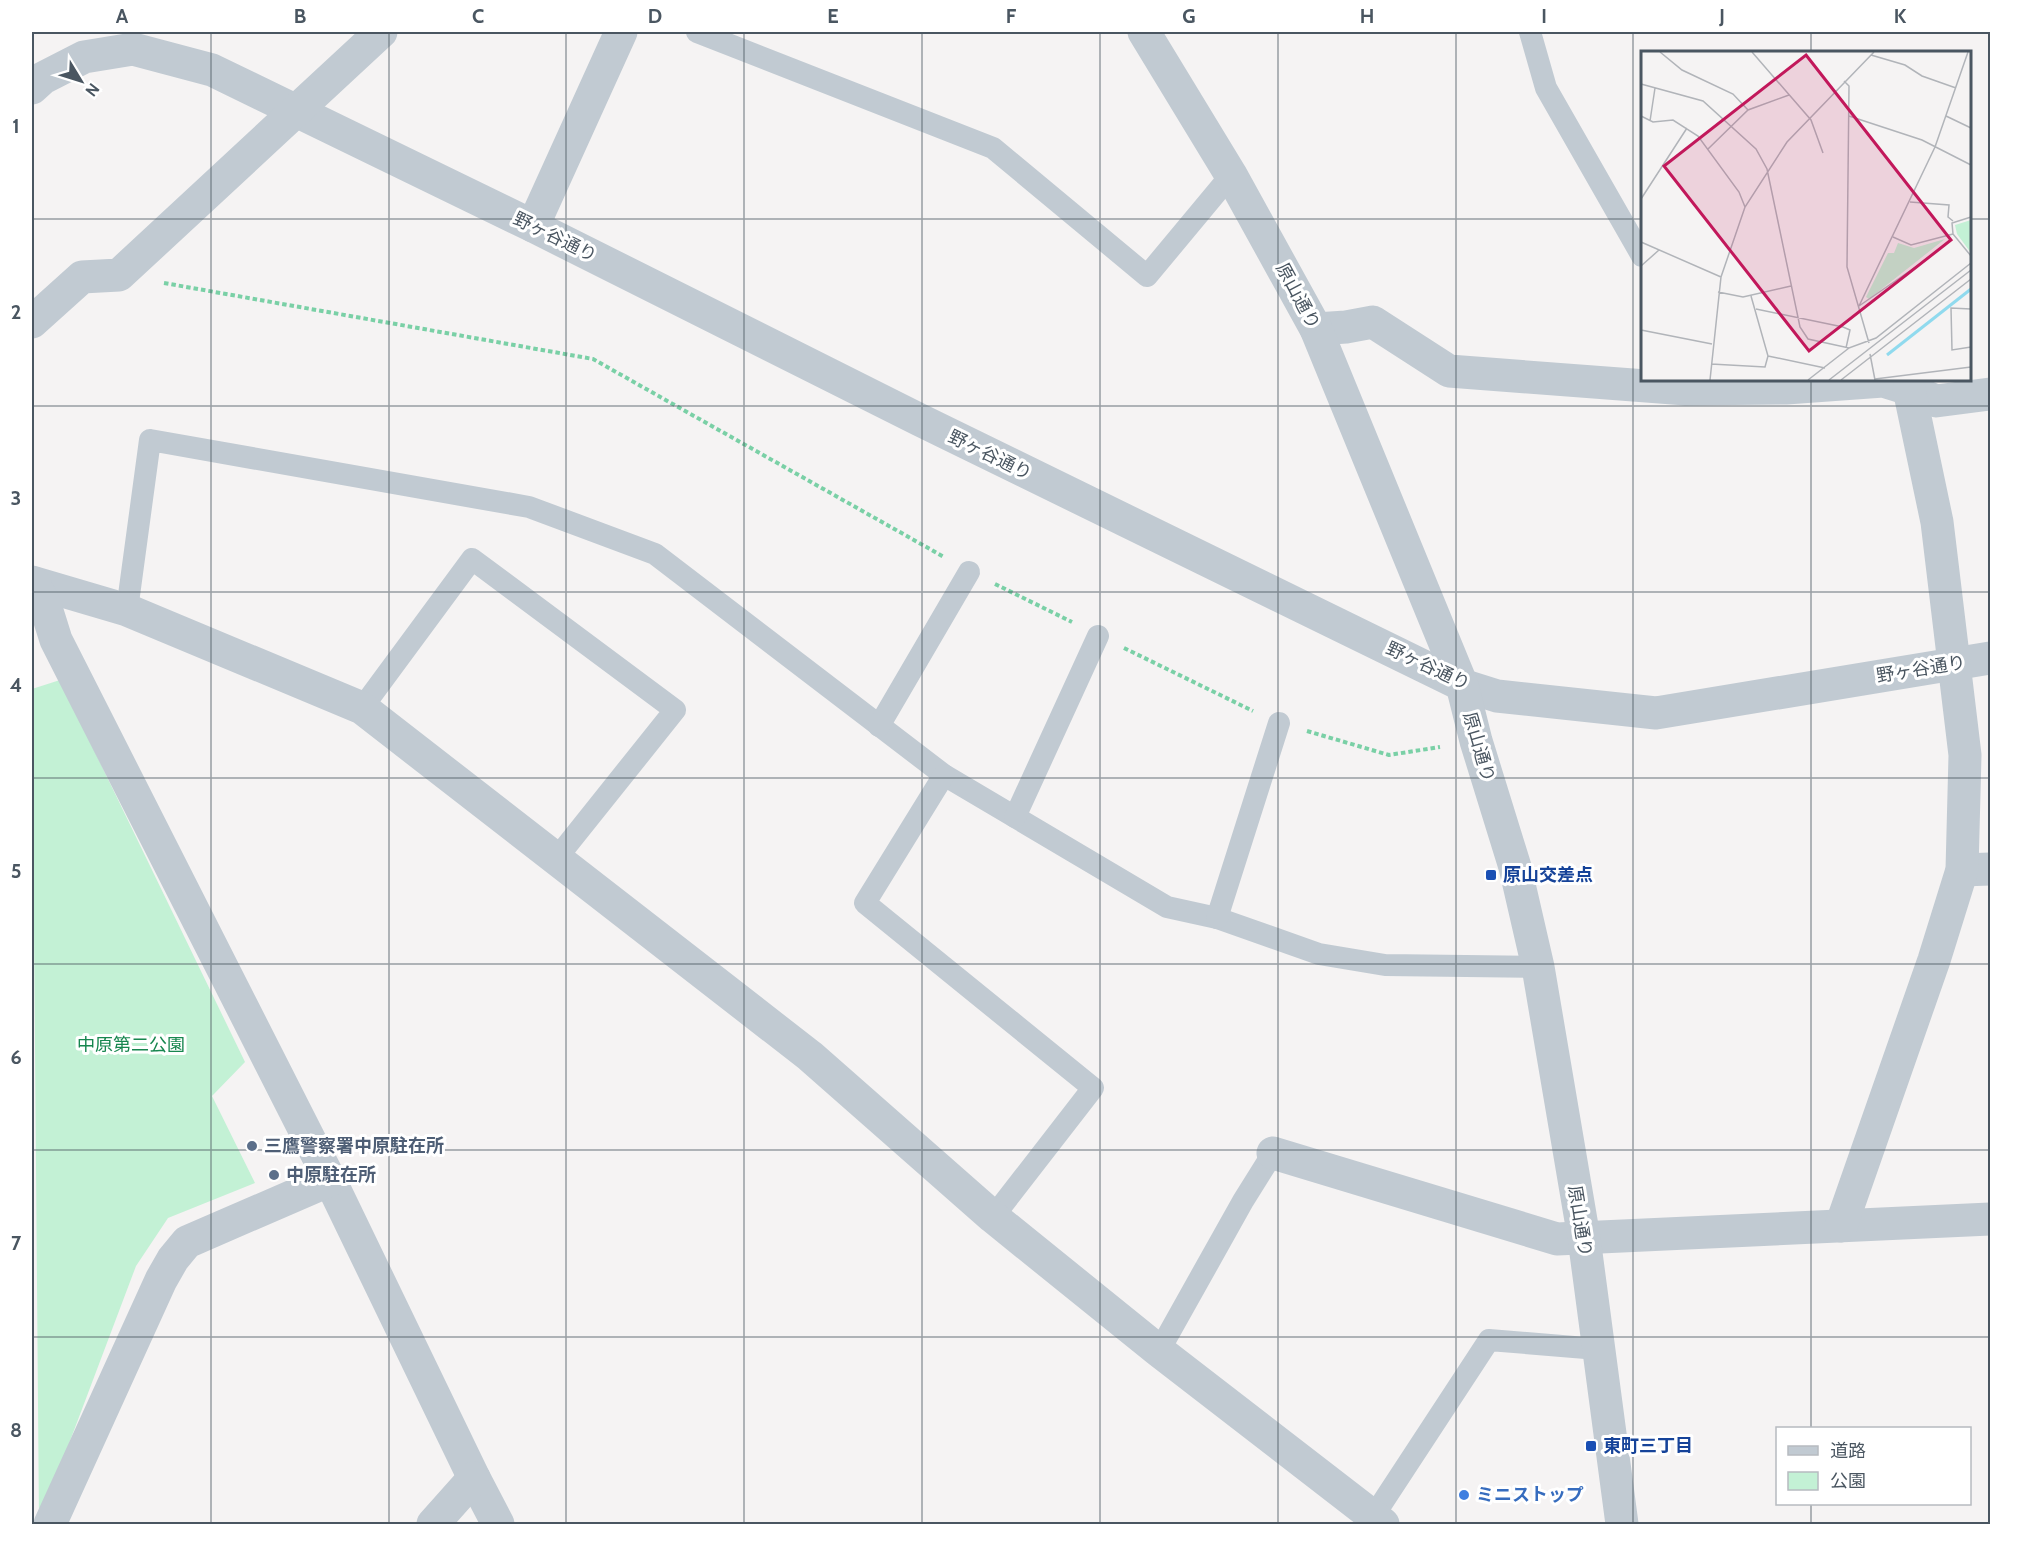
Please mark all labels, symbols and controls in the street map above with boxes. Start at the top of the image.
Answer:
text: A [116,4,129,28]
text: B [294,4,306,28]
text: C [472,4,484,28]
text: D [648,4,662,28]
text: E [827,4,839,28]
text: F [1006,4,1017,28]
text: G [1182,4,1196,28]
text: H [1360,4,1374,28]
text: I [1541,4,1547,28]
text: J [1718,4,1725,28]
text: K [1894,4,1907,28]
north arrow [51,51,111,111]
inset map [1641,51,1971,381]
text: N [81,80,103,100]
text: 1 [12,114,20,138]
street label: 野ヶ谷通り [510,207,600,267]
street label: 原山通り [1271,259,1325,333]
text: 2 [11,300,21,324]
street label: 野ヶ谷通り [945,425,1035,485]
text: 3 [11,486,21,510]
street label: 野ヶ谷通り [1383,637,1473,695]
street label: 野ヶ谷通り [1875,651,1967,687]
text: 4 [10,673,22,697]
street label: 原山通り [1459,709,1499,785]
text: 5 [11,859,21,883]
place label: 原山交差点 [1503,864,1593,886]
marker: 原山交差点 [1484,868,1498,882]
park label: 中原第二公園 [77,1034,185,1056]
text: 6 [10,1045,22,1069]
place label: 三鷹警察署中原駐在所 [264,1135,444,1157]
marker: 三鷹警察署中原駐在所 [245,1139,259,1153]
place label: 中原駐在所 [286,1164,376,1186]
marker: 中原駐在所 [267,1168,281,1182]
street label: 原山通り [1564,1184,1596,1258]
text: 7 [11,1231,22,1255]
text: 8 [10,1418,22,1442]
legend [1776,1427,1971,1505]
place label: 東町三丁目 [1603,1435,1693,1457]
marker: 東町三丁目 [1584,1439,1598,1453]
text: 道路 [1830,1440,1866,1462]
text: 公園 [1830,1470,1866,1492]
place label: ミニストップ [1476,1484,1584,1506]
marker: ミニストップ [1457,1488,1471,1502]

